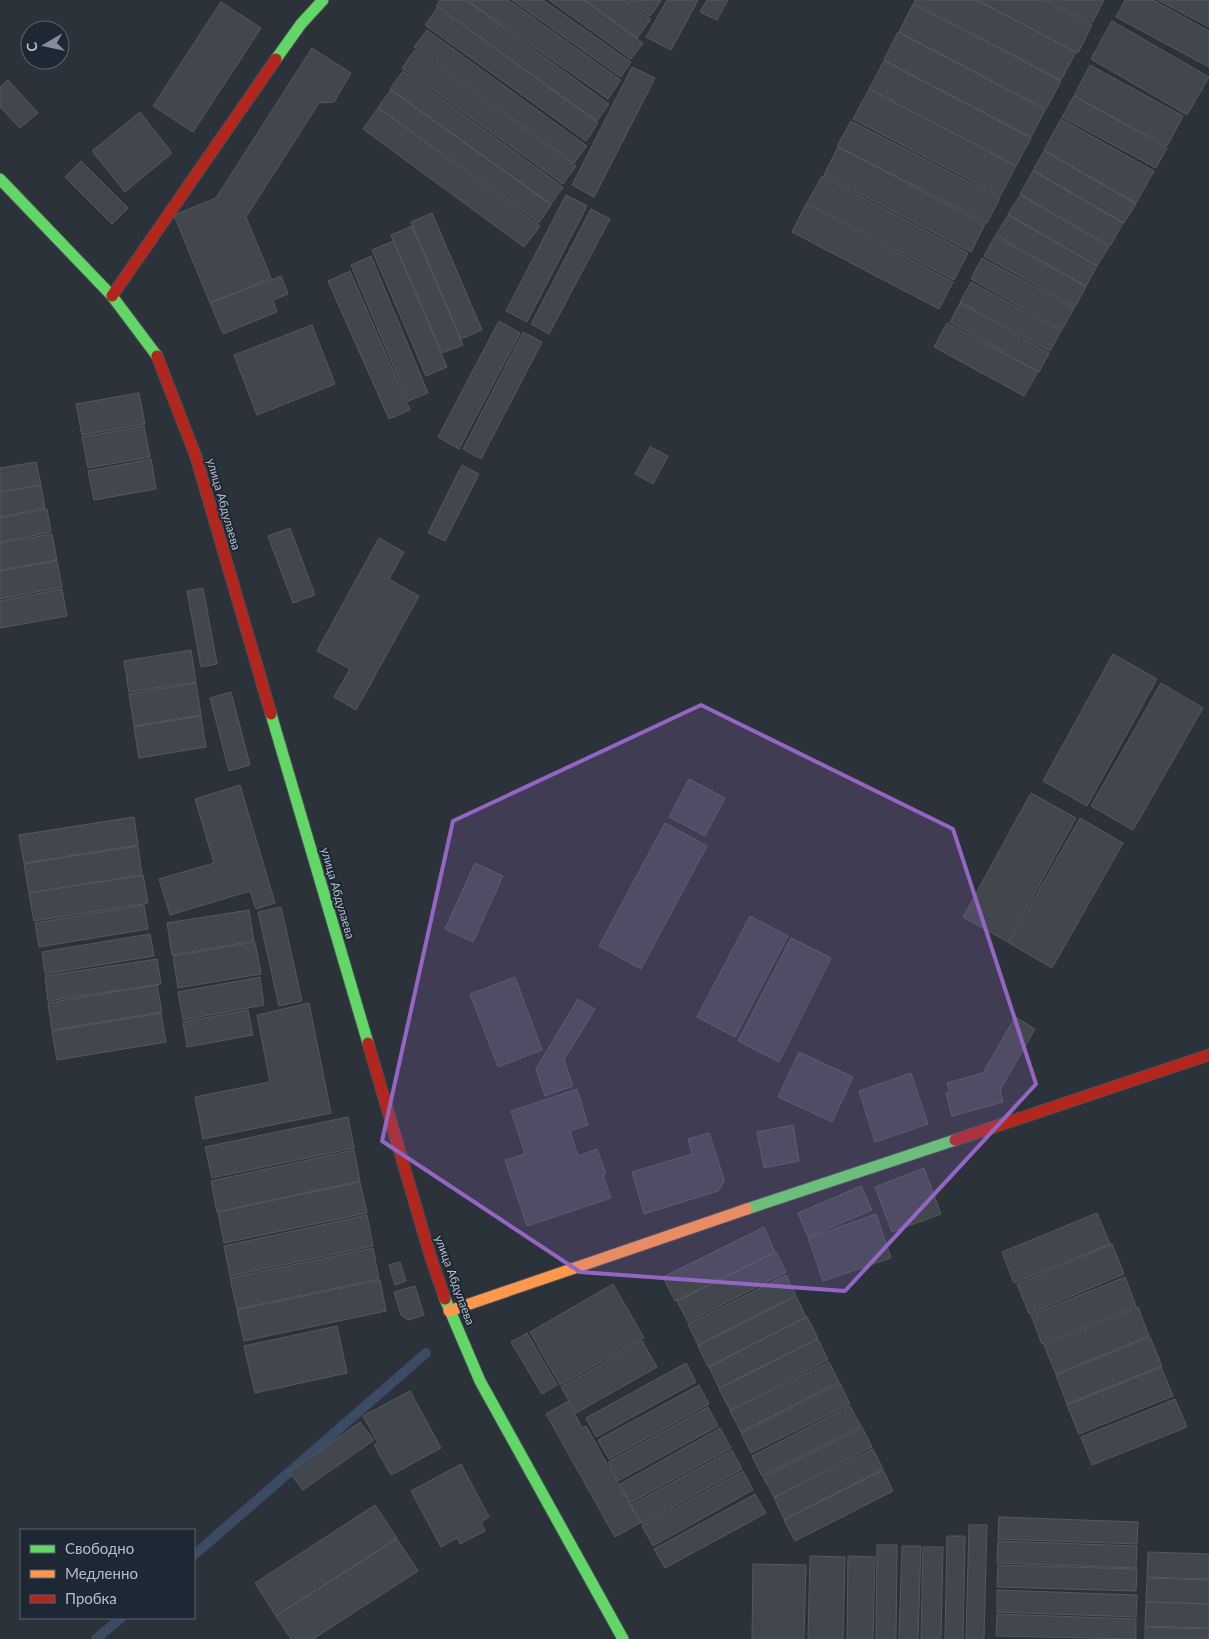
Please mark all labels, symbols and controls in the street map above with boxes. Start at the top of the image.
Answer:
north arrow [20,20,70,70]
text: С [22,40,41,53]
street label: улица Абдулаева [204,457,244,552]
street label: улица Абдулаева [318,846,358,941]
street label: улица Абдулаева [432,1233,478,1327]
legend [20,1529,195,1619]
text: Свободно [65,1539,134,1557]
text: Медленно [65,1564,138,1582]
text: Пробка [65,1589,117,1607]

